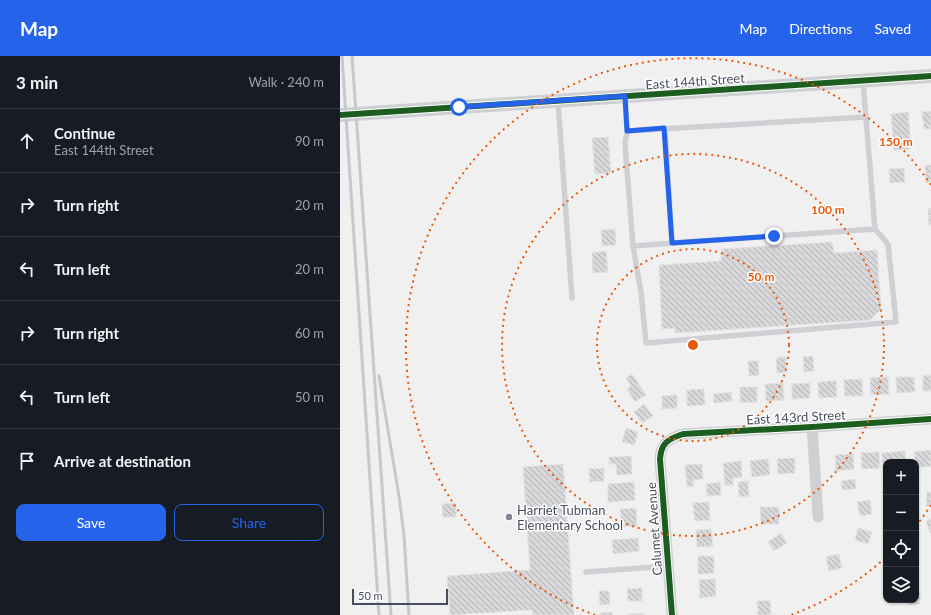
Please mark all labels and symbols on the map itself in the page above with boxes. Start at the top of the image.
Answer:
street label: East 144th Street [645,70,746,92]
route start [450,98,468,116]
text: 150 m [879,134,913,149]
text: 100 m [811,202,845,217]
route end [765,227,783,245]
text: 50 m [748,269,774,284]
centre of rings [686,338,700,352]
street label: East 143rd Street [746,406,846,428]
street label: Calumet Avenue [643,482,665,576]
place label: Harriet Tubman Elementary School [517,502,623,533]
marker: Harriet Tubman Elementary School [504,512,514,522]
scale bar [352,587,448,606]

